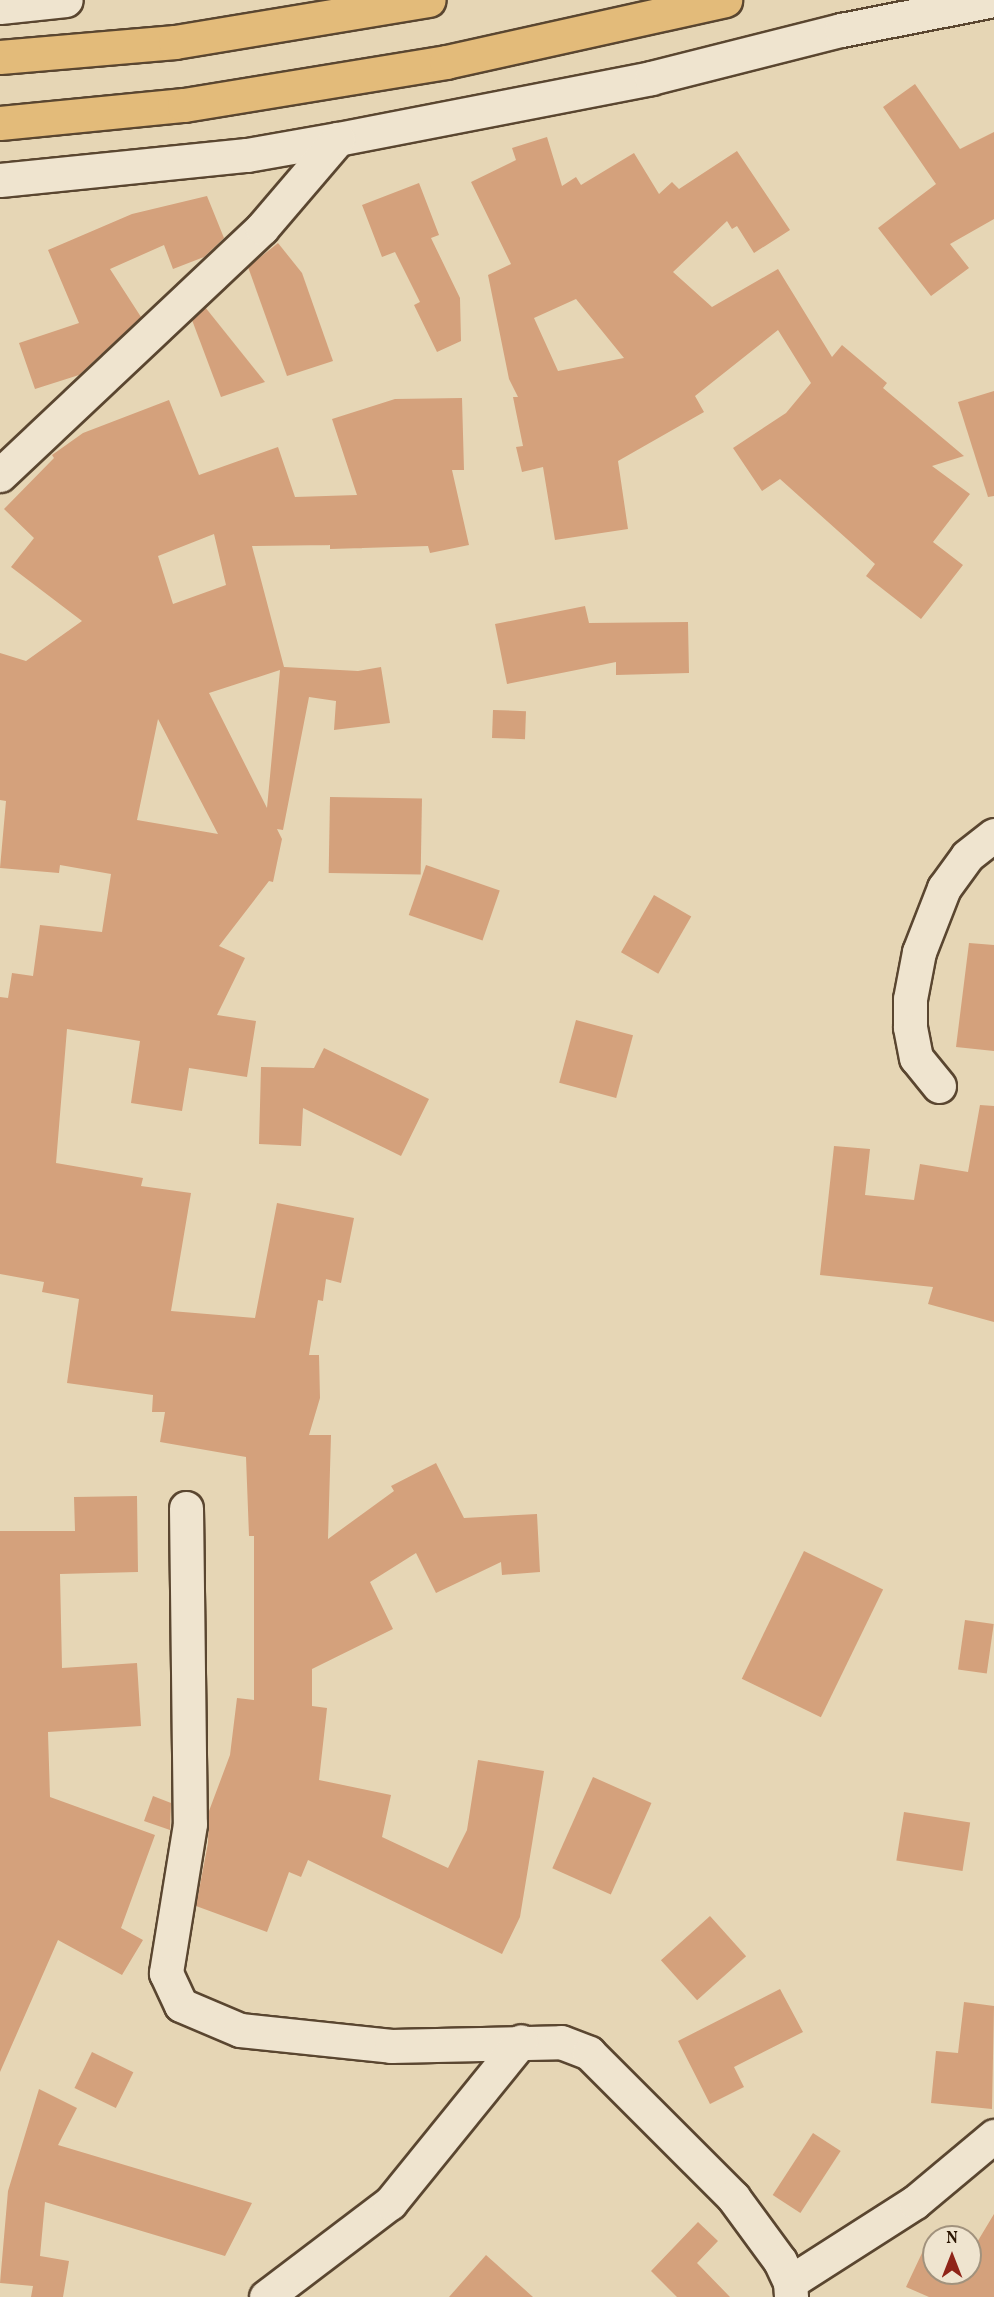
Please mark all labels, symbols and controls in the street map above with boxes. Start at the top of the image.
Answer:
north arrow [922,2225,982,2285]
text: N [946,2228,958,2250]

